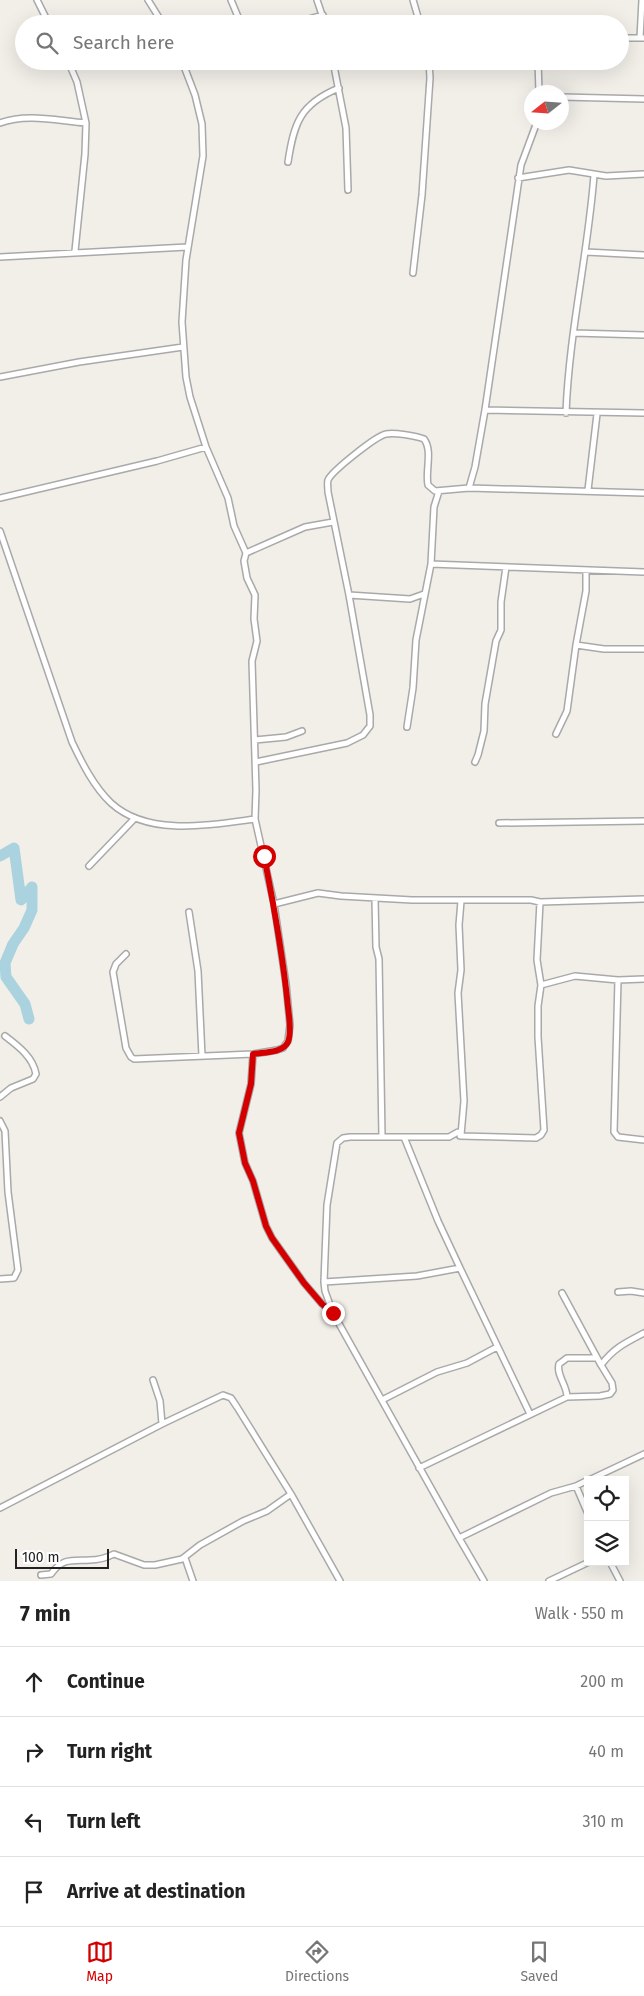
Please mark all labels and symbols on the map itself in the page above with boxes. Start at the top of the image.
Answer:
north arrow [524,85,569,130]
route start [253,845,276,868]
route end [322,1302,345,1325]
scale bar [15,1546,109,1569]

